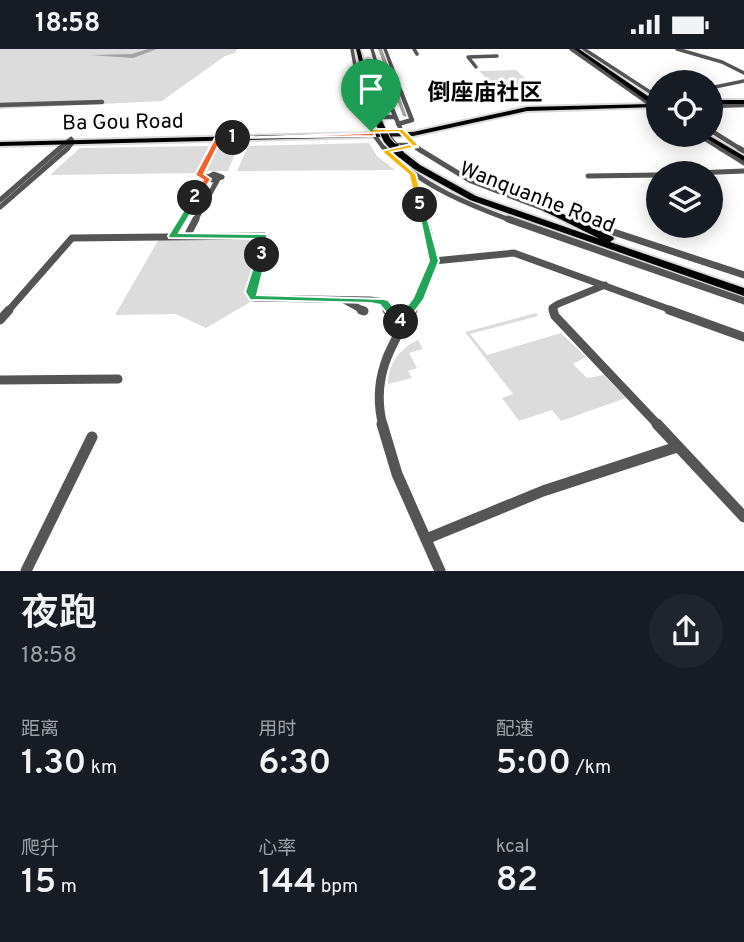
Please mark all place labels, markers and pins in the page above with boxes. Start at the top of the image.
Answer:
pin [341,59,401,131]
pin: 1 [216,121,250,155]
pin: 2 [178,181,212,215]
pin: 5 [402,187,438,223]
pin: 3 [244,237,280,273]
pin: 4 [384,305,418,339]

